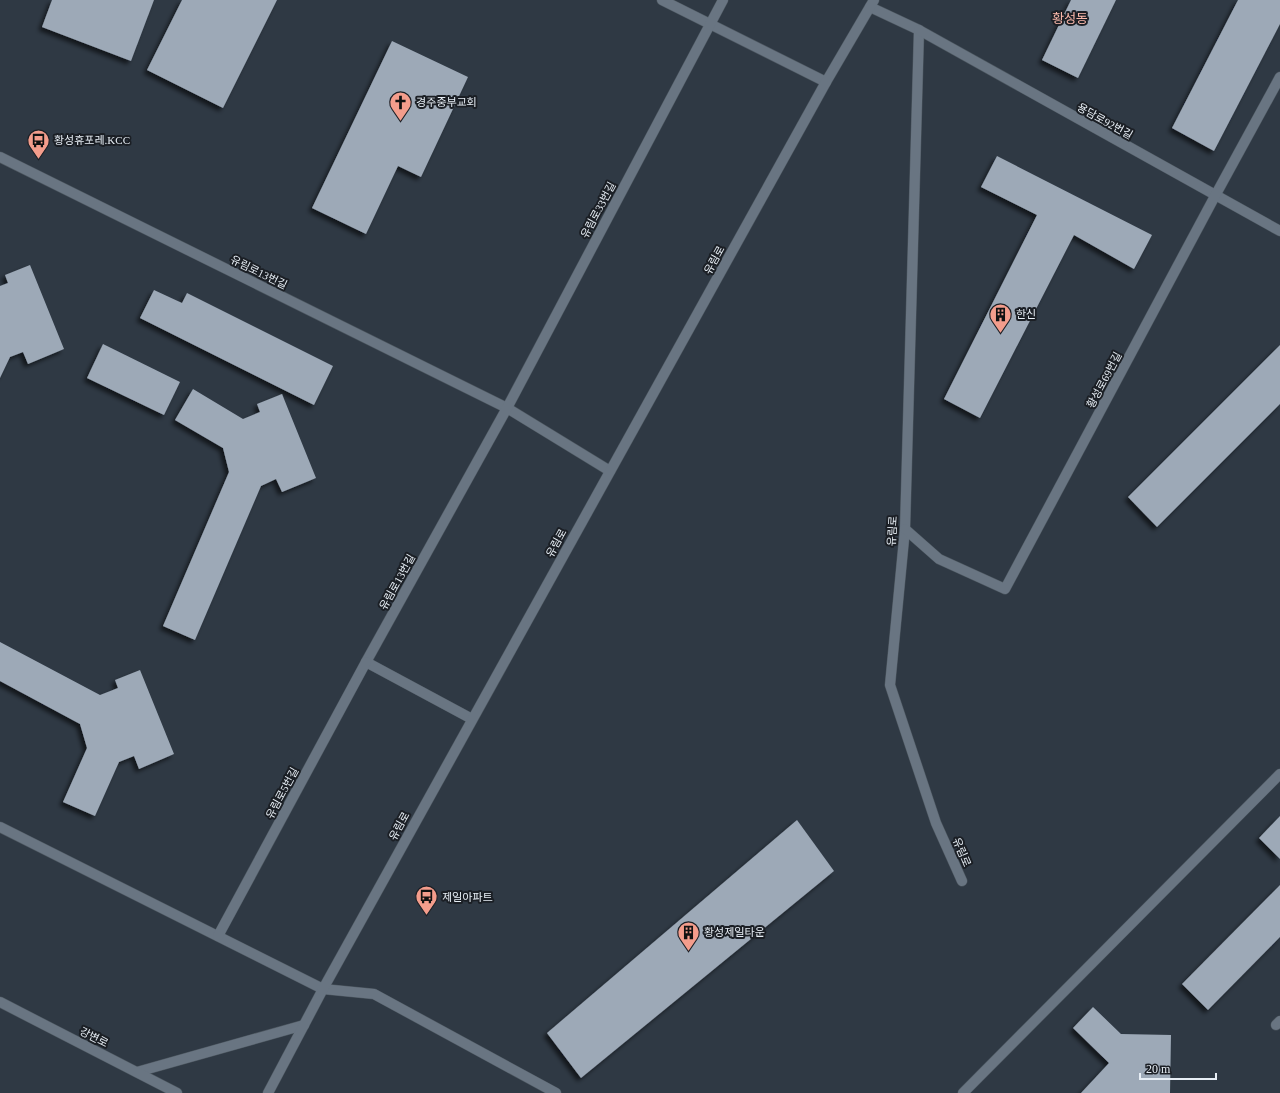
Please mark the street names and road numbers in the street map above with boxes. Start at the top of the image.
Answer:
street label: 용담로92번길 [1075,101,1135,141]
street label: 유림로33번길 [578,180,618,240]
street label: 유림로 [701,244,727,276]
street label: 유림로13번길 [229,253,289,291]
street label: 황성로69번길 [1084,350,1124,410]
street label: 유림로 [885,515,899,547]
street label: 유림로 [543,527,569,559]
street label: 유림로13번길 [377,552,417,612]
street label: 유림로5번길 [264,765,300,821]
street label: 유림로 [386,810,412,842]
street label: 유림로 [951,836,973,868]
street label: 강변로 [78,1025,110,1049]

